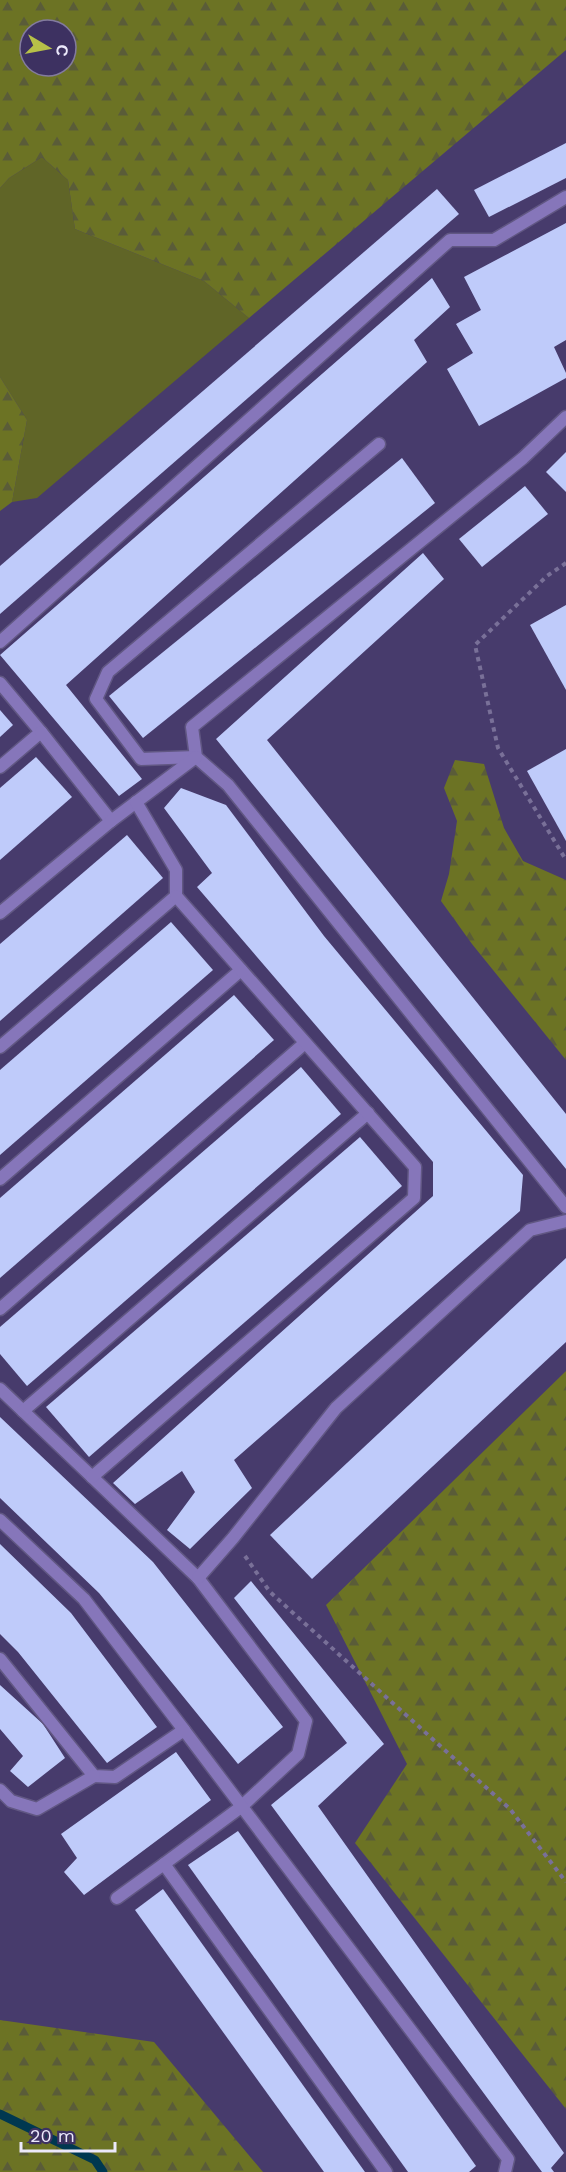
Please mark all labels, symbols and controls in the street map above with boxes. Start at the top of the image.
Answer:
north arrow [18,18,78,78]
text: С [52,43,73,58]
scale bar [21,2115,116,2153]
text: 20 m [30,2125,75,2146]

